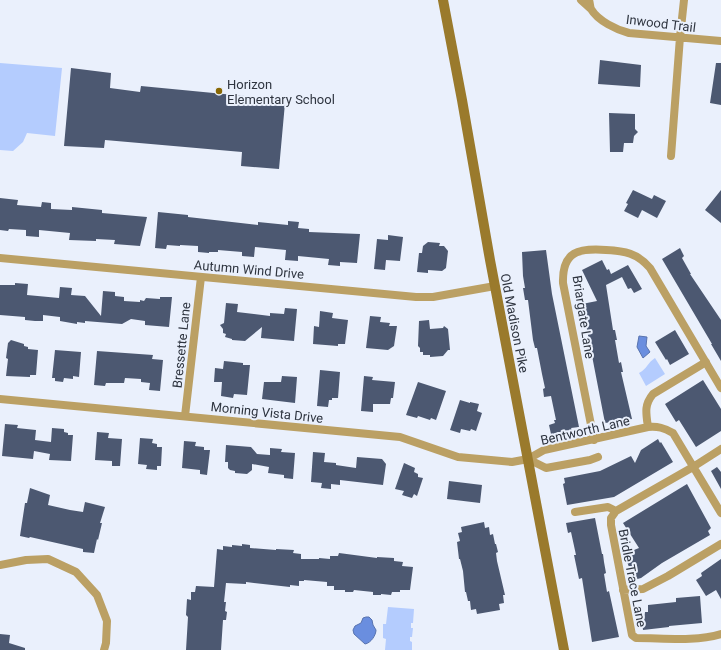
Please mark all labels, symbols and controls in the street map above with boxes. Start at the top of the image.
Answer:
street label: Inwood Trail [625,12,697,35]
place label: Horizon Elementary School [227,77,335,107]
marker: Horizon Elementary School [214,86,224,96]
street label: Autumn Wind Drive [193,257,305,282]
street label: Old Madison Pike [498,272,532,374]
street label: Briargate Lane [570,274,597,360]
street label: Bressette Lane [170,301,193,389]
street label: Morning Vista Drive [210,399,324,426]
street label: Bentworth Lane [539,413,631,448]
street label: Bridle Trace Lane [616,528,649,629]

